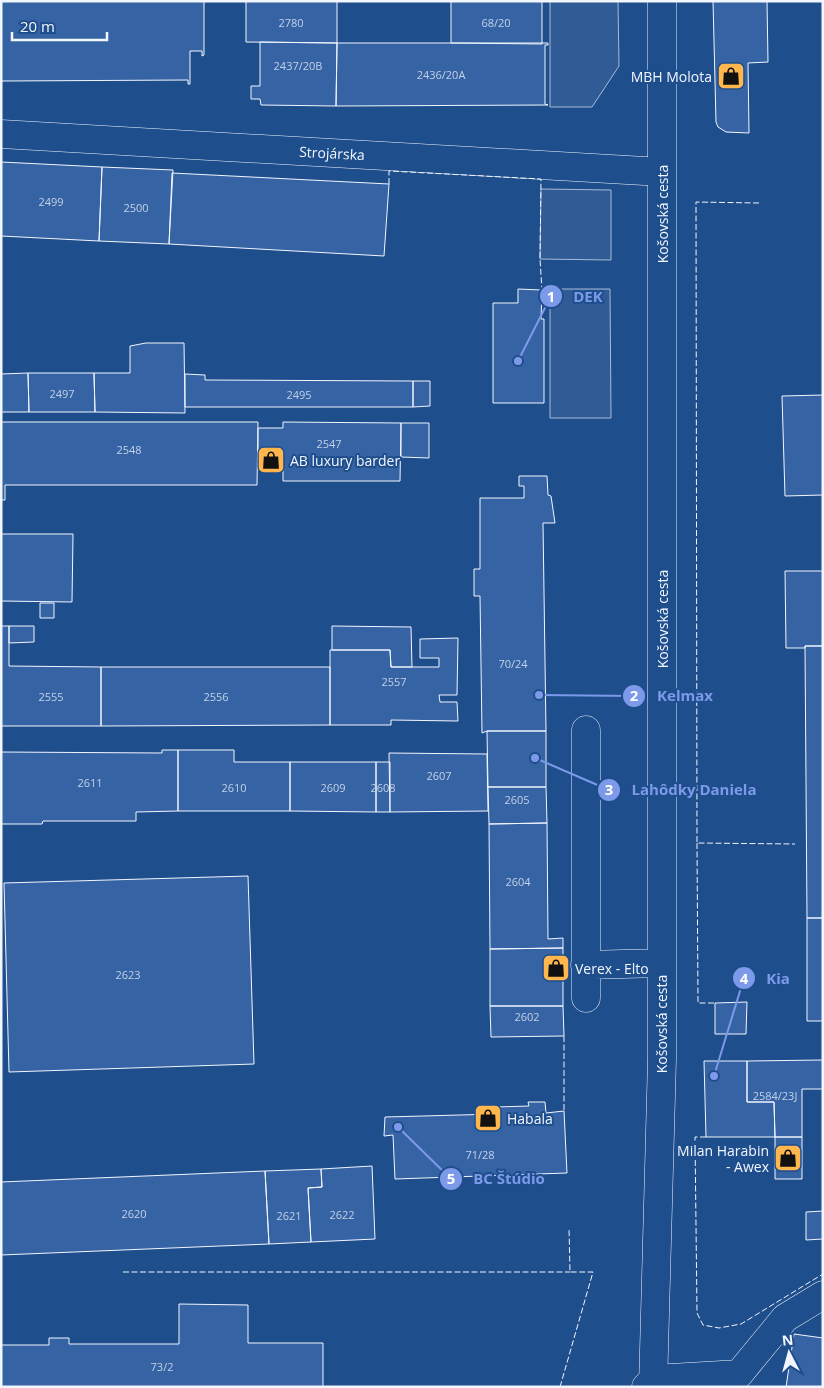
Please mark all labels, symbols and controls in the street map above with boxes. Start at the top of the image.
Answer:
scale bar [12,10,108,42]
house number: 2780 [278,15,304,30]
house number: 68/20 [481,15,511,30]
text: 20 m [20,16,55,36]
house number: 2437/20B [274,58,322,73]
shop icon: MBH Molota [716,61,746,91]
house number: 2436/20A [417,67,465,82]
place label: MBH Molota [631,67,712,86]
street label: Strojárska [299,142,365,164]
street label: Košovská cesta [653,165,672,263]
house number: 2499 [38,194,64,209]
house number: 2500 [123,200,149,215]
callout: DEK [539,281,613,311]
text: 1 [547,286,555,306]
text: DEK [573,286,603,306]
house number: 2497 [49,386,75,401]
house number: 2495 [286,387,312,402]
house number: 2547 [316,436,342,451]
house number: 2548 [116,442,142,457]
shop icon: AB luxury barder [256,445,286,475]
place label: AB luxury barder [290,451,400,470]
street label: Košovská cesta [653,570,672,668]
house number: 70/24 [498,656,528,671]
house number: 2557 [381,674,407,689]
callout: Kelmax [622,681,722,711]
text: 2 [630,685,639,705]
text: Kelmax [657,685,713,705]
house number: 2555 [38,689,64,704]
house number: 2556 [203,689,229,704]
house number: 2607 [426,768,452,783]
house number: 2611 [77,775,103,790]
callout: Lahôdky Daniela [597,775,767,805]
text: 3 [605,779,613,799]
text: Lahôdky Daniela [631,779,757,799]
house number: 2610 [221,780,247,795]
house number: 2609 [320,780,346,795]
house number: 2608 [370,780,396,795]
house number: 2605 [504,792,530,807]
house number: 2604 [505,874,531,889]
shop icon: Verex - Elto [541,953,571,983]
place label: Verex - Elto [575,959,649,978]
callout: Kia [731,963,800,993]
house number: 2623 [115,967,141,982]
text: 4 [740,968,749,988]
text: Kia [766,968,790,988]
street label: Košovská cesta [652,975,671,1073]
house number: 2602 [514,1009,540,1024]
house number: 2584/23J [753,1088,797,1103]
shop icon: Habala [473,1103,503,1133]
place label: Habala [507,1109,553,1128]
place label: Milan Harabin - Awex [677,1141,770,1176]
shop icon: Milan Harabin - Awex [773,1143,803,1173]
house number: 71/28 [465,1147,495,1162]
callout: BC Štúdio [439,1164,555,1194]
text: 5 [447,1168,455,1188]
text: BC Štúdio [473,1168,545,1188]
house number: 2620 [121,1206,147,1221]
house number: 2622 [329,1207,355,1222]
house number: 2621 [276,1208,302,1223]
north arrow [764,1328,814,1378]
text: N [781,1330,794,1350]
house number: 73/2 [151,1359,173,1374]

